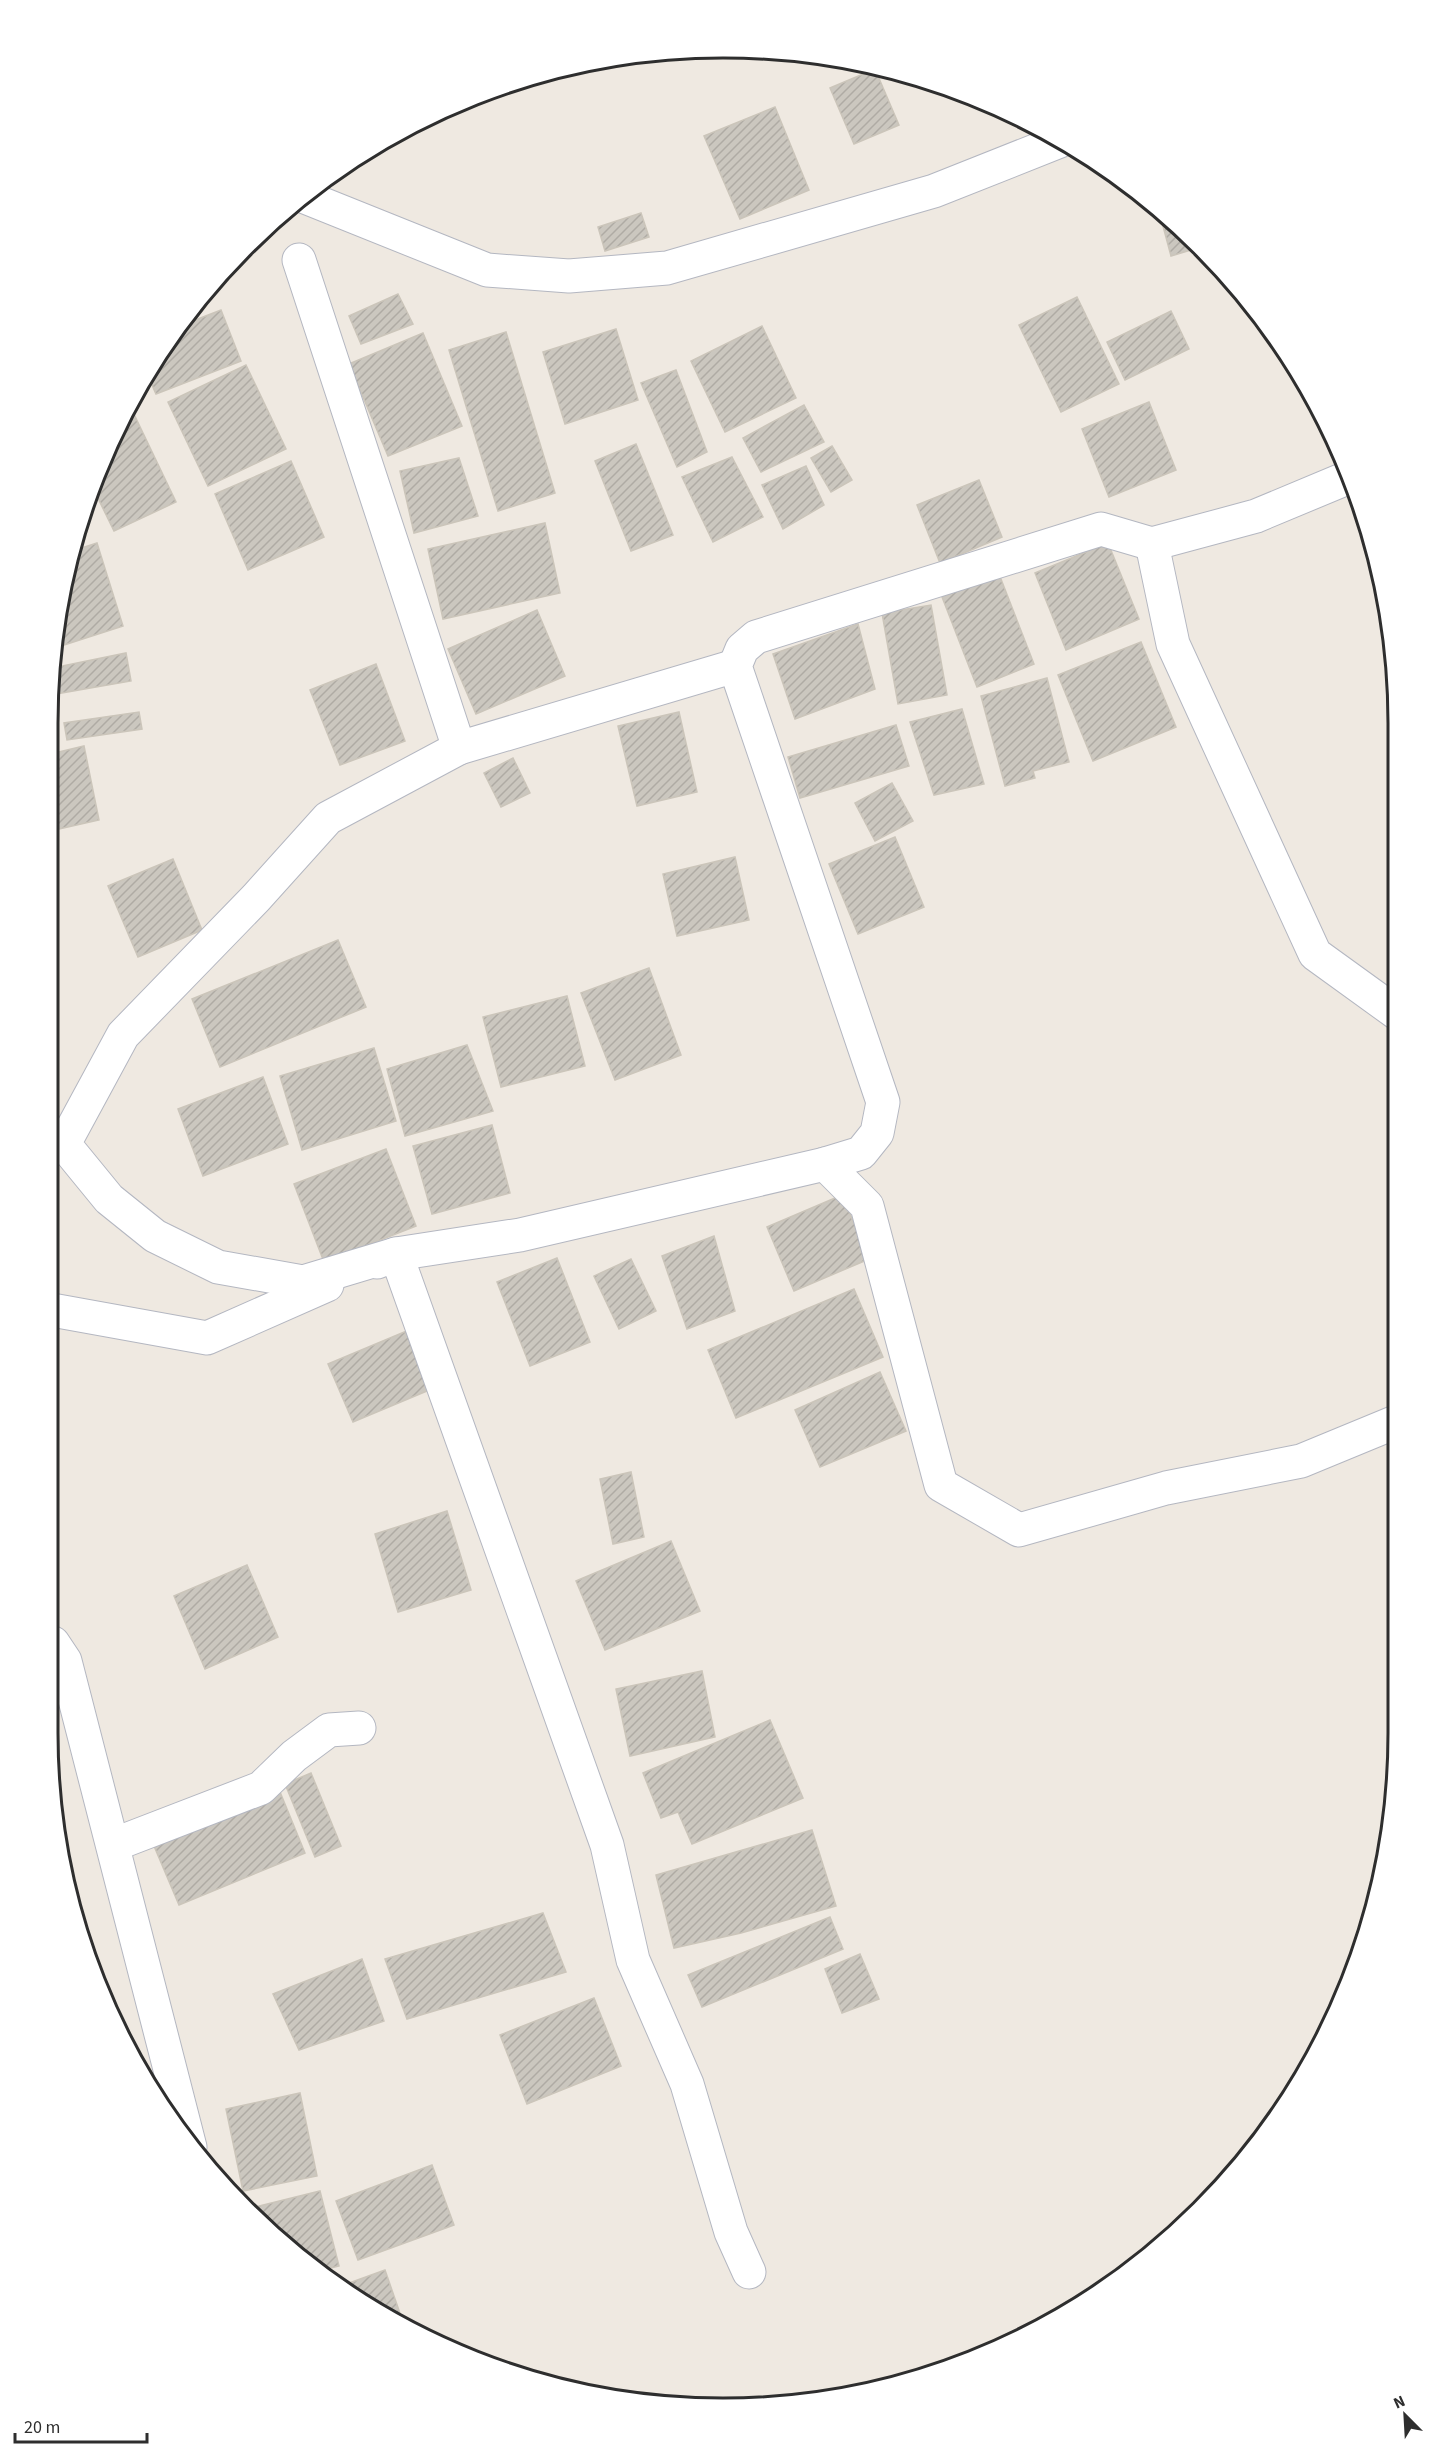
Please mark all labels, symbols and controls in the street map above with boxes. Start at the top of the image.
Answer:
north arrow [1375,2385,1435,2445]
text: N [1390,2390,1409,2414]
scale bar [15,2406,147,2444]
text: 20 m [24,2415,60,2440]

